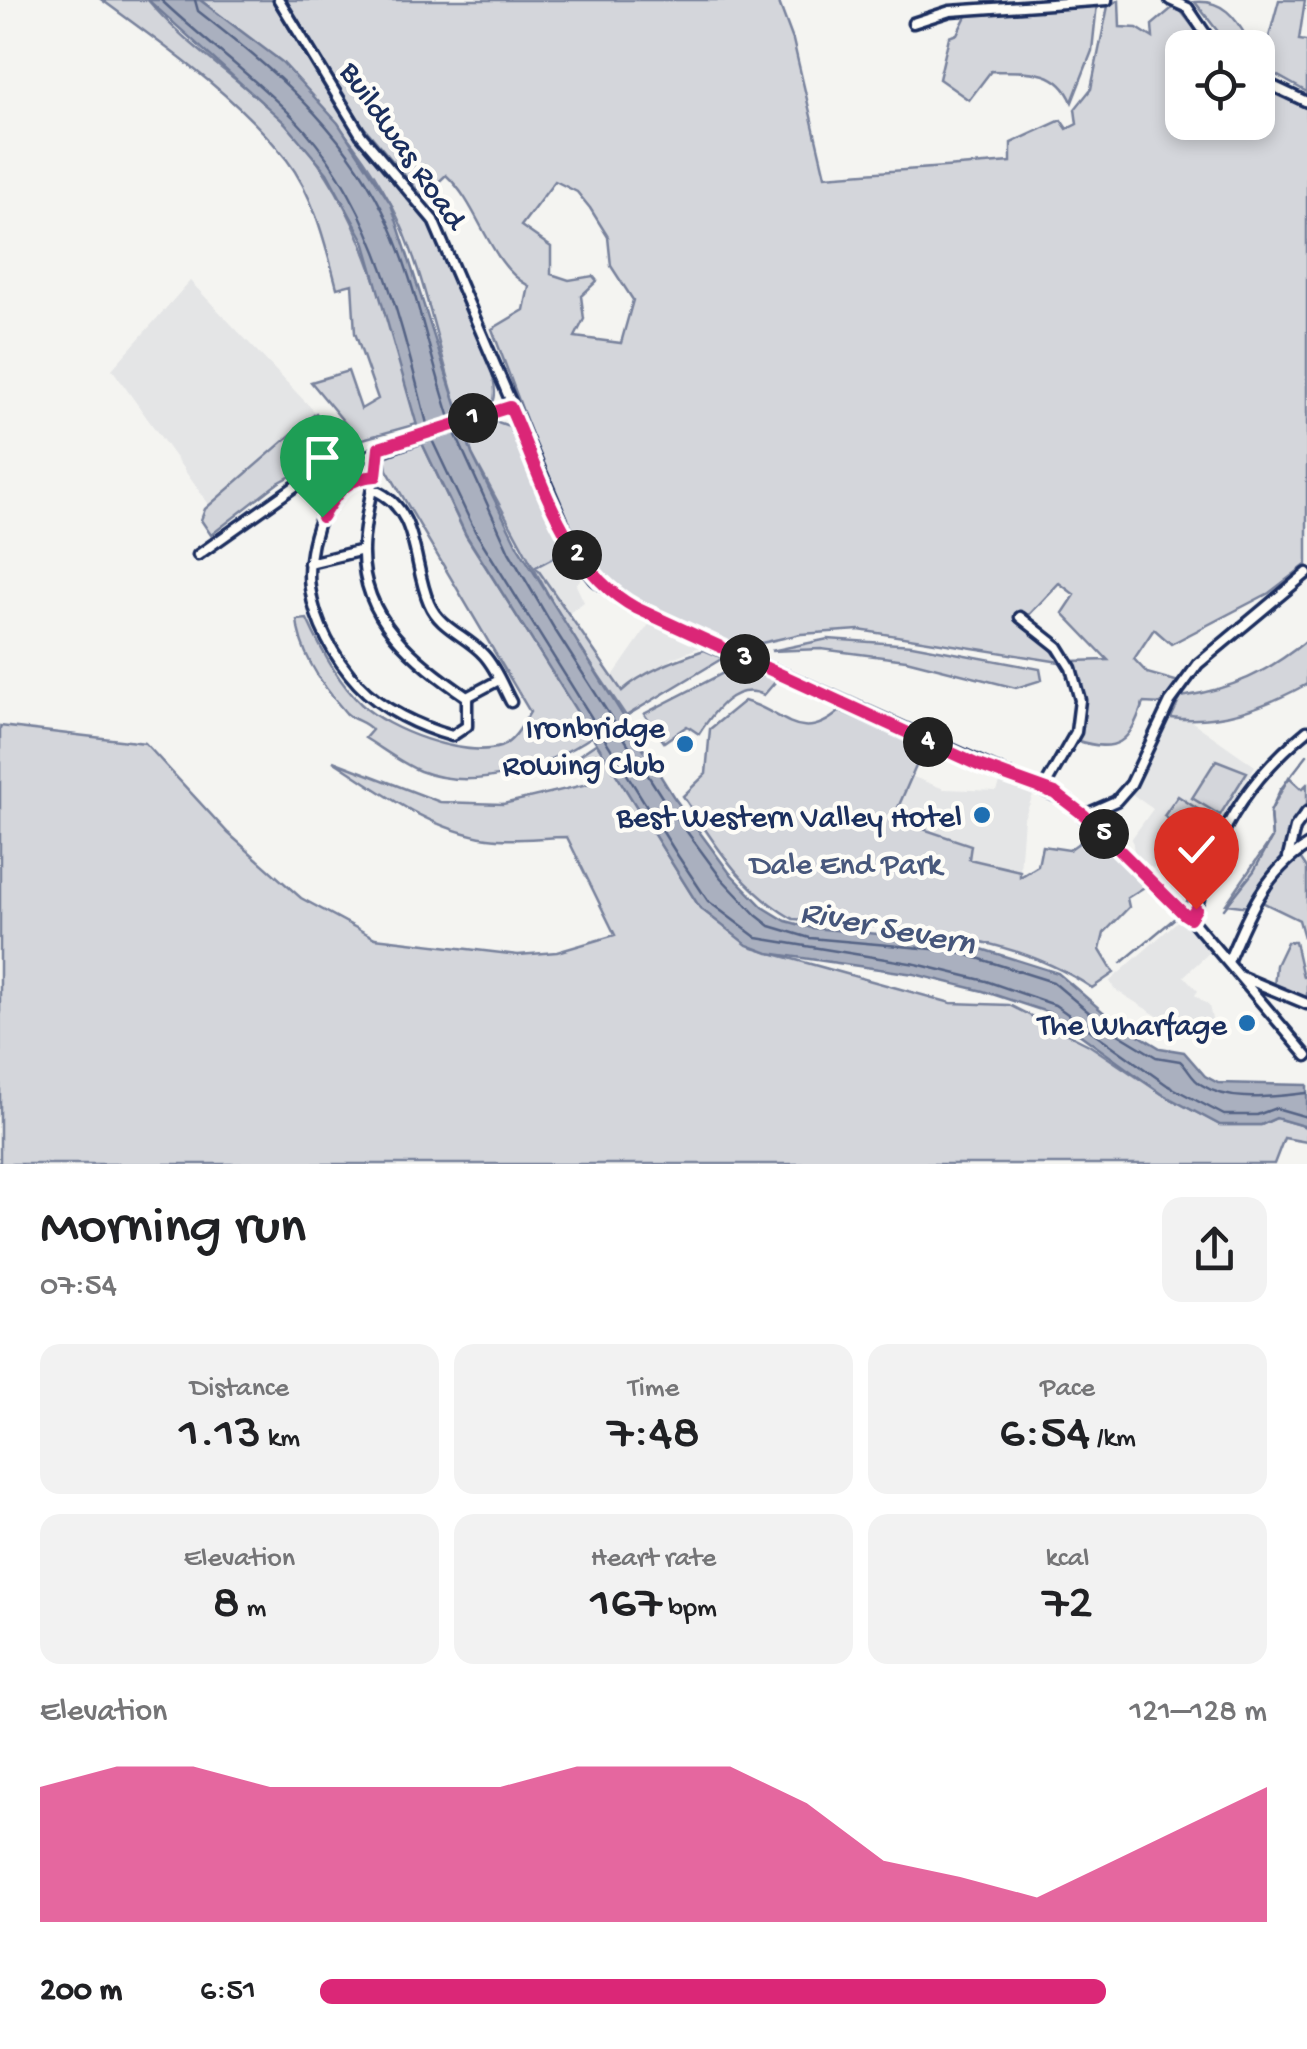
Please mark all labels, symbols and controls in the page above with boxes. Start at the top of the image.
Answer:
map controls [1165,30,1275,140]
button: locate [1165,30,1275,140]
street label: Buildwas Road [329,55,474,240]
pin: 1 [448,393,498,443]
text: 1 [467,401,479,434]
pin [280,415,365,518]
icon: arrive [295,430,350,485]
pin: 2 [552,530,602,580]
text: 2 [570,538,584,571]
pin: 3 [720,634,770,684]
text: 3 [738,642,752,675]
place label: Ironbridge Rowing Club [503,712,665,787]
pin: 4 [903,717,953,767]
text: 4 [921,725,935,758]
marker: Ironbridge Rowing Club [674,733,696,755]
place label: Best Western Valley Hotel [616,801,962,839]
marker: Best Western Valley Hotel [971,804,993,826]
pin [1154,807,1239,910]
pin: 5 [1079,809,1129,859]
text: 5 [1097,817,1111,850]
icon: check [1169,822,1224,877]
park label: Dale End Park [748,848,945,886]
water label: River Severn [796,893,978,967]
place label: The Wharfage [1036,1009,1227,1047]
marker: The Wharfage [1236,1012,1258,1034]
button: share [1162,1197,1267,1302]
text: Morning run [40,1198,306,1262]
text: 07:54 [40,1268,117,1306]
text: Distance [190,1373,289,1406]
text: Time [628,1373,679,1406]
text: Pace [1040,1373,1095,1406]
text: 1.13 [179,1406,261,1465]
text: 7:48 [607,1406,700,1465]
text: 6:54 [999,1406,1090,1465]
text: km [261,1423,300,1456]
text: /km [1090,1423,1136,1456]
text: Elevation [184,1543,295,1576]
text: Heart rate [591,1543,716,1576]
text: kcal [1046,1543,1089,1576]
text: 8 [213,1576,240,1635]
text: 167 [590,1576,662,1635]
text: 72 [1042,1576,1093,1635]
text: m [240,1593,266,1626]
text: bpm [662,1593,717,1626]
text: Elevation [40,1694,167,1732]
text: 121–128 m [1129,1694,1267,1732]
text: 200 m [40,1973,122,2011]
text: 6:51 [200,1973,256,2011]

